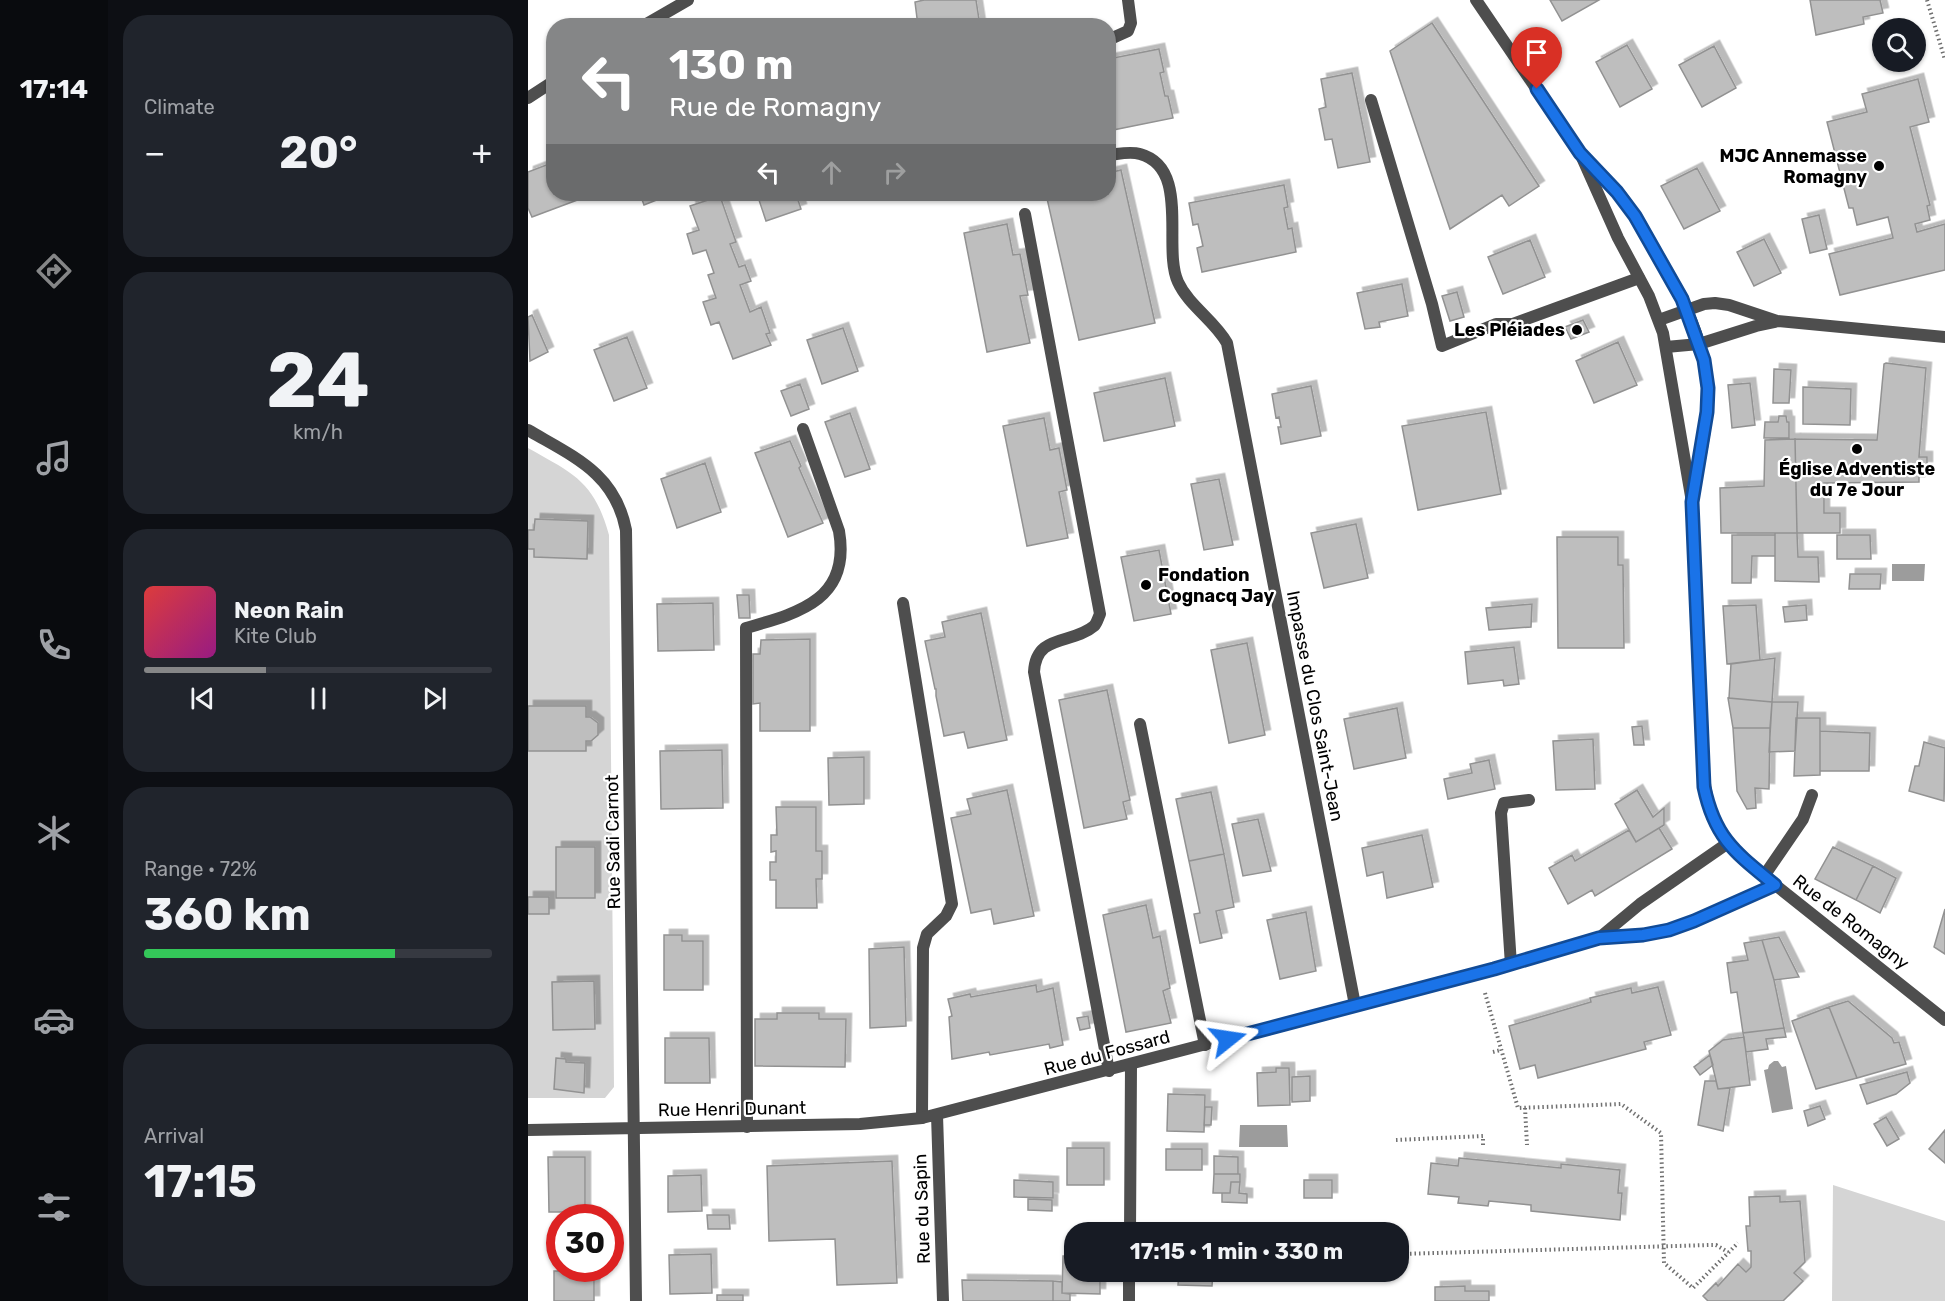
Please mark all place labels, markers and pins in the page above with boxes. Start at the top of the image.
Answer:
pin [1511,27,1562,89]
place label: MJC Annemasse Romagny [1720,145,1867,188]
marker: MJC Annemasse Romagny [1872,159,1886,173]
place label: Les Pléiades [1454,319,1565,341]
marker: Les Pléiades [1570,323,1584,337]
marker: Église Adventiste du 7e Jour [1850,442,1864,456]
place label: Église Adventiste du 7e Jour [1779,458,1936,501]
place label: Fondation Cognacq Jay [1158,564,1274,607]
marker: Fondation Cognacq Jay [1139,578,1153,592]

